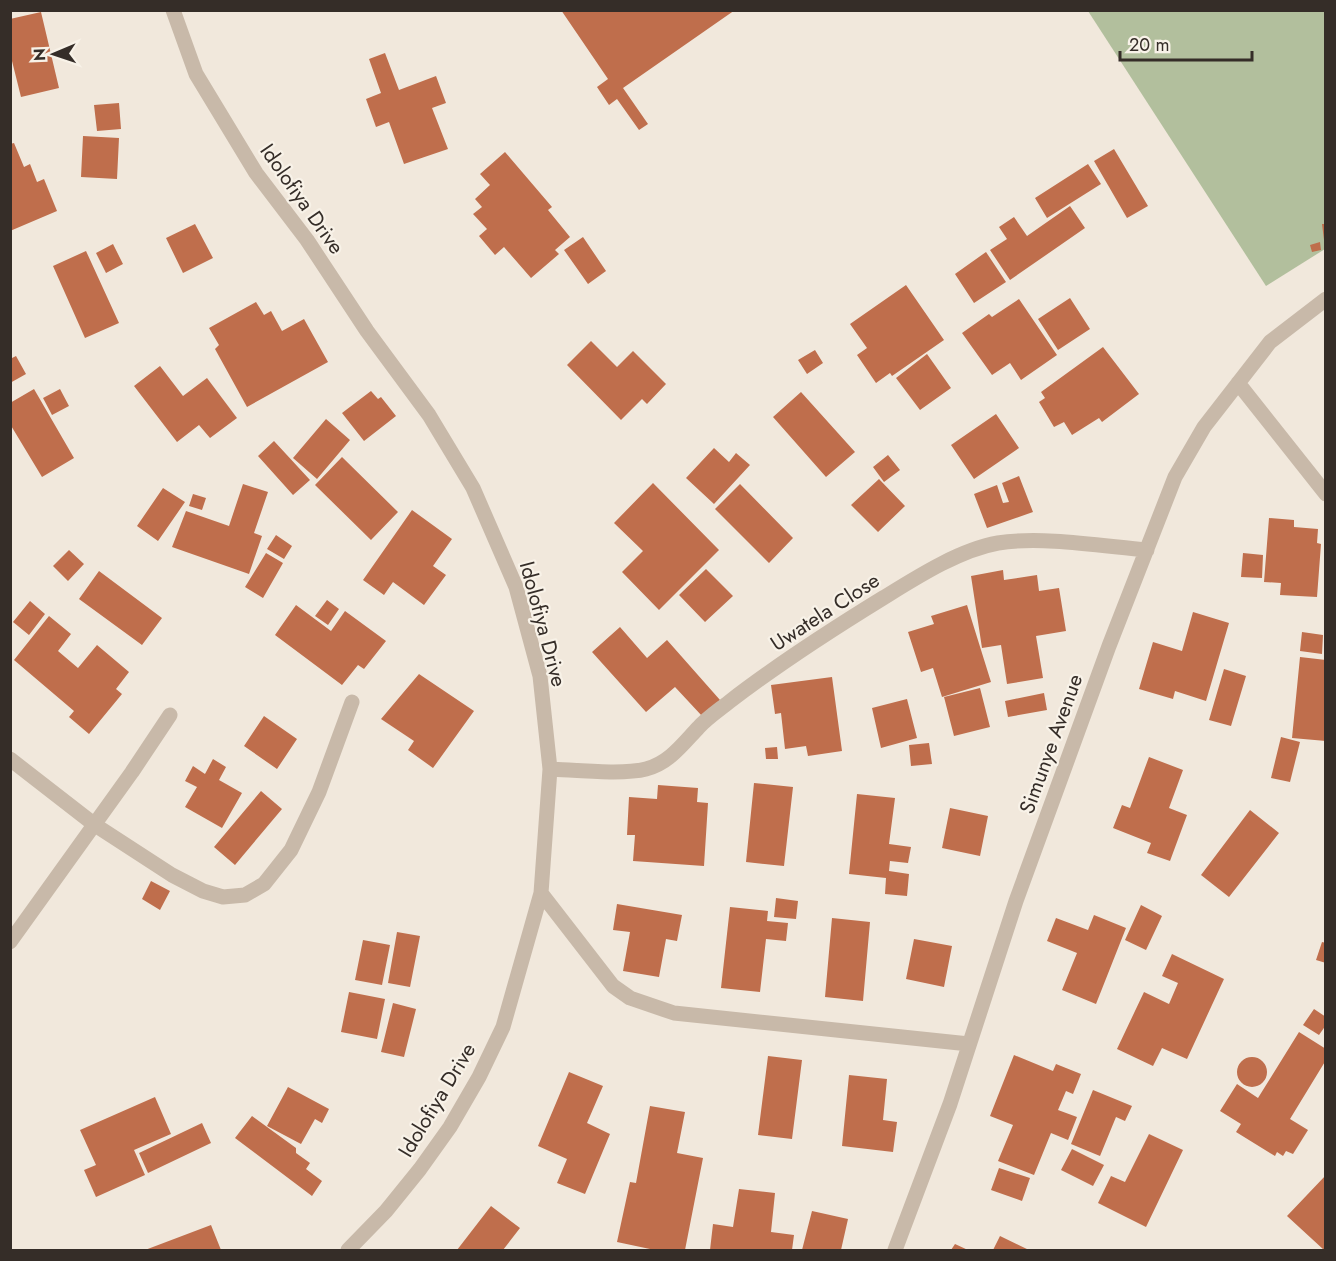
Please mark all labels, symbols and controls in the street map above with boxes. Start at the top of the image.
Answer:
north arrow [24,24,84,84]
scale bar [1120,24,1252,62]
text: 20 m [1129,32,1169,58]
text: N [28,48,51,61]
street label: Idolofiya Drive [253,138,351,260]
street label: Idolofiya Drive [512,558,574,690]
street label: Uwatela Close [765,565,886,659]
street label: Simunye Avenue [1012,670,1090,818]
street label: Idolofiya Drive [391,1037,483,1163]

